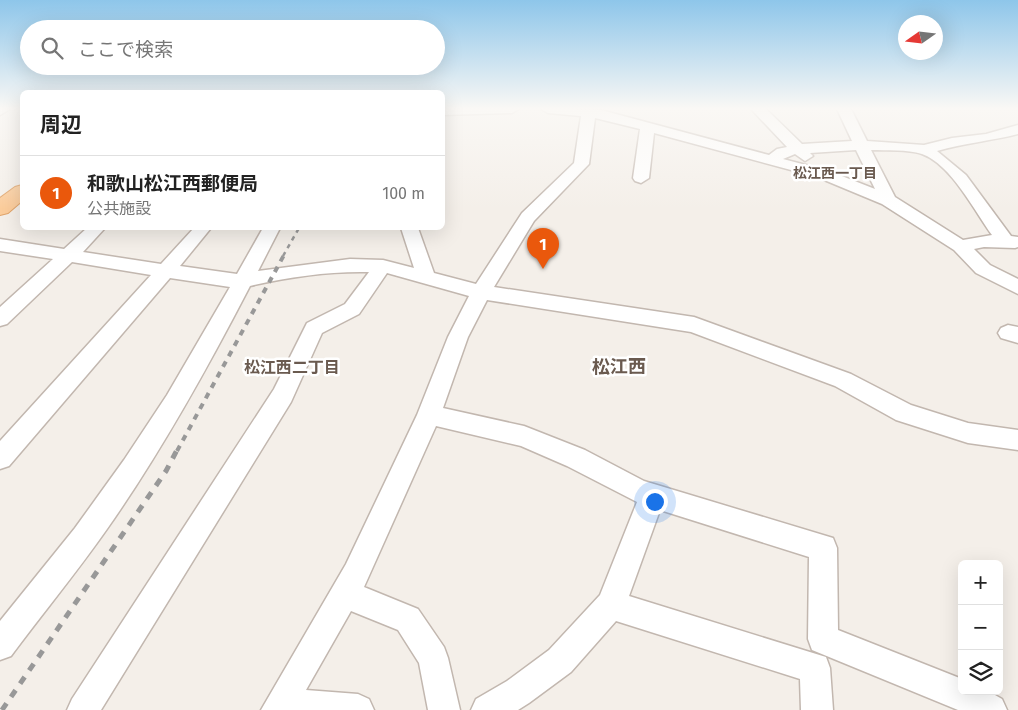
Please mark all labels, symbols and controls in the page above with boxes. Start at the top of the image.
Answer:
north arrow [898,15,943,60]
search box [20,20,445,75]
icon: search [38,34,66,62]
text: ここで検索 [78,38,173,61]
text: 周辺 [40,112,82,138]
district label: 松江西一丁目 [793,165,877,182]
text: 和歌山松江西郵便局 [87,172,258,195]
text: 1 [52,184,60,203]
text: 100 m [382,184,425,203]
text: 公共施設 [87,199,151,218]
pin: 1 [527,228,559,269]
district label: 松江西 [592,356,646,378]
district label: 松江西二丁目 [244,358,340,377]
your location [642,489,668,515]
map controls [958,560,1003,695]
button: + [958,560,1003,605]
button: − [958,605,1003,650]
button: layers [958,650,1003,695]

